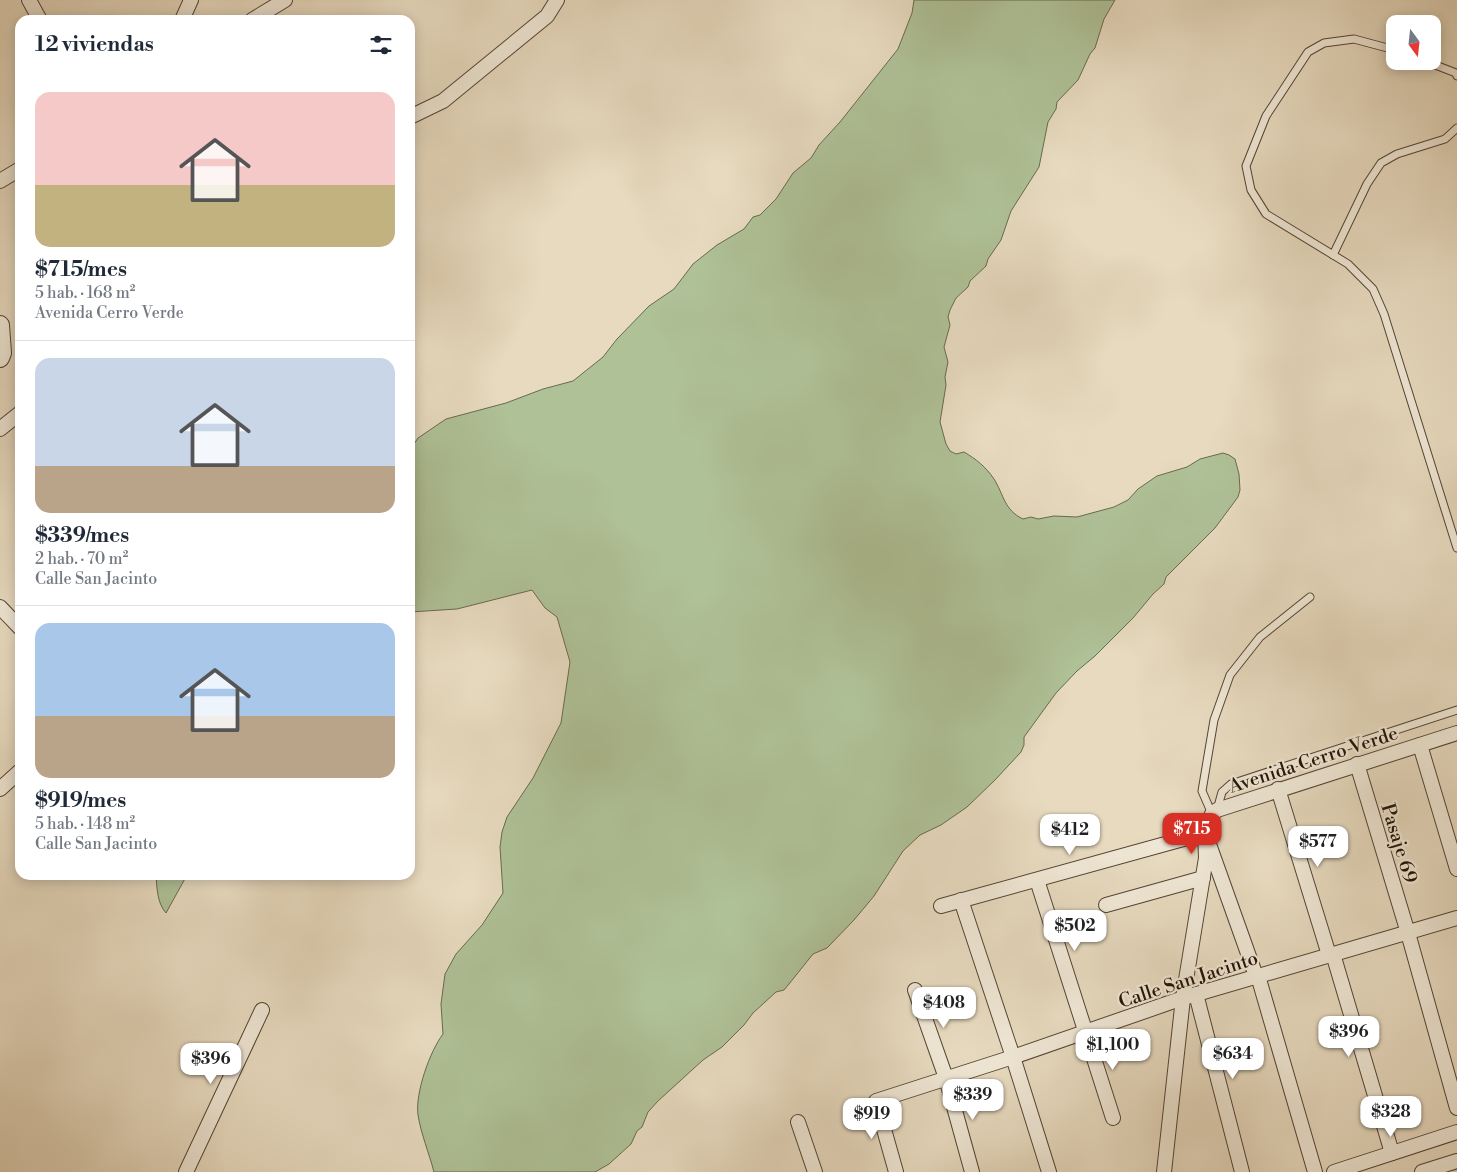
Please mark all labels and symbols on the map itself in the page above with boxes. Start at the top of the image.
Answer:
north arrow [1386,15,1441,70]
street label: Avenida Cerro Verde [1225,721,1401,799]
street label: Pasaje 69 [1376,800,1423,886]
pin: $715 [1162,812,1222,855]
pin: $412 [1040,814,1100,856]
pin: $577 [1288,826,1348,868]
pin: $502 [1045,910,1105,952]
street label: Calle San Jacinto [1116,946,1261,1014]
pin: $408 [914,986,974,1029]
pin: $396 [1319,1016,1379,1058]
pin: $1,100 [1072,1028,1154,1071]
pin: $634 [1203,1038,1263,1080]
pin: $396 [181,1042,241,1085]
pin: $339 [943,1078,1003,1121]
pin: $328 [1361,1096,1421,1138]
pin: $919 [842,1098,902,1140]

